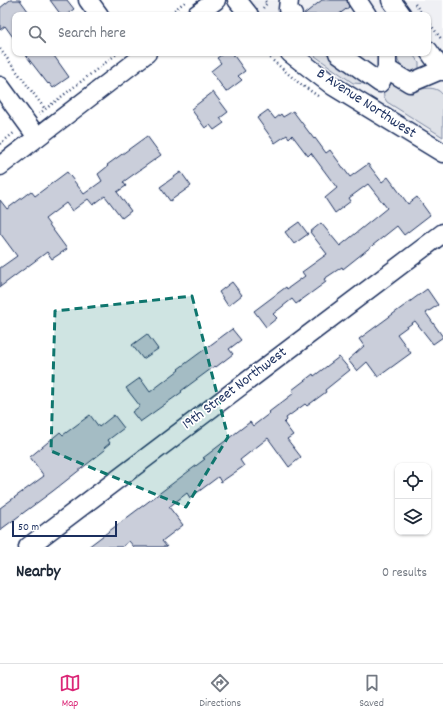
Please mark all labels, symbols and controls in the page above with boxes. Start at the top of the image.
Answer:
search box [12,12,431,56]
icon: search [26,23,48,45]
text: Search here [58,23,126,45]
street label: B Avenue Northwest [312,63,421,145]
street label: 19th Street Northwest [178,342,292,436]
map controls [395,463,431,535]
button: locate [395,463,431,499]
button: layers [395,499,431,535]
scale bar [12,519,117,538]
text: 50 m [18,520,39,536]
text: Nearby [16,561,60,585]
text: 0 results [382,564,427,583]
tab: Map [59,672,81,712]
tab: Directions [199,672,241,712]
tab: Saved [359,672,384,712]

